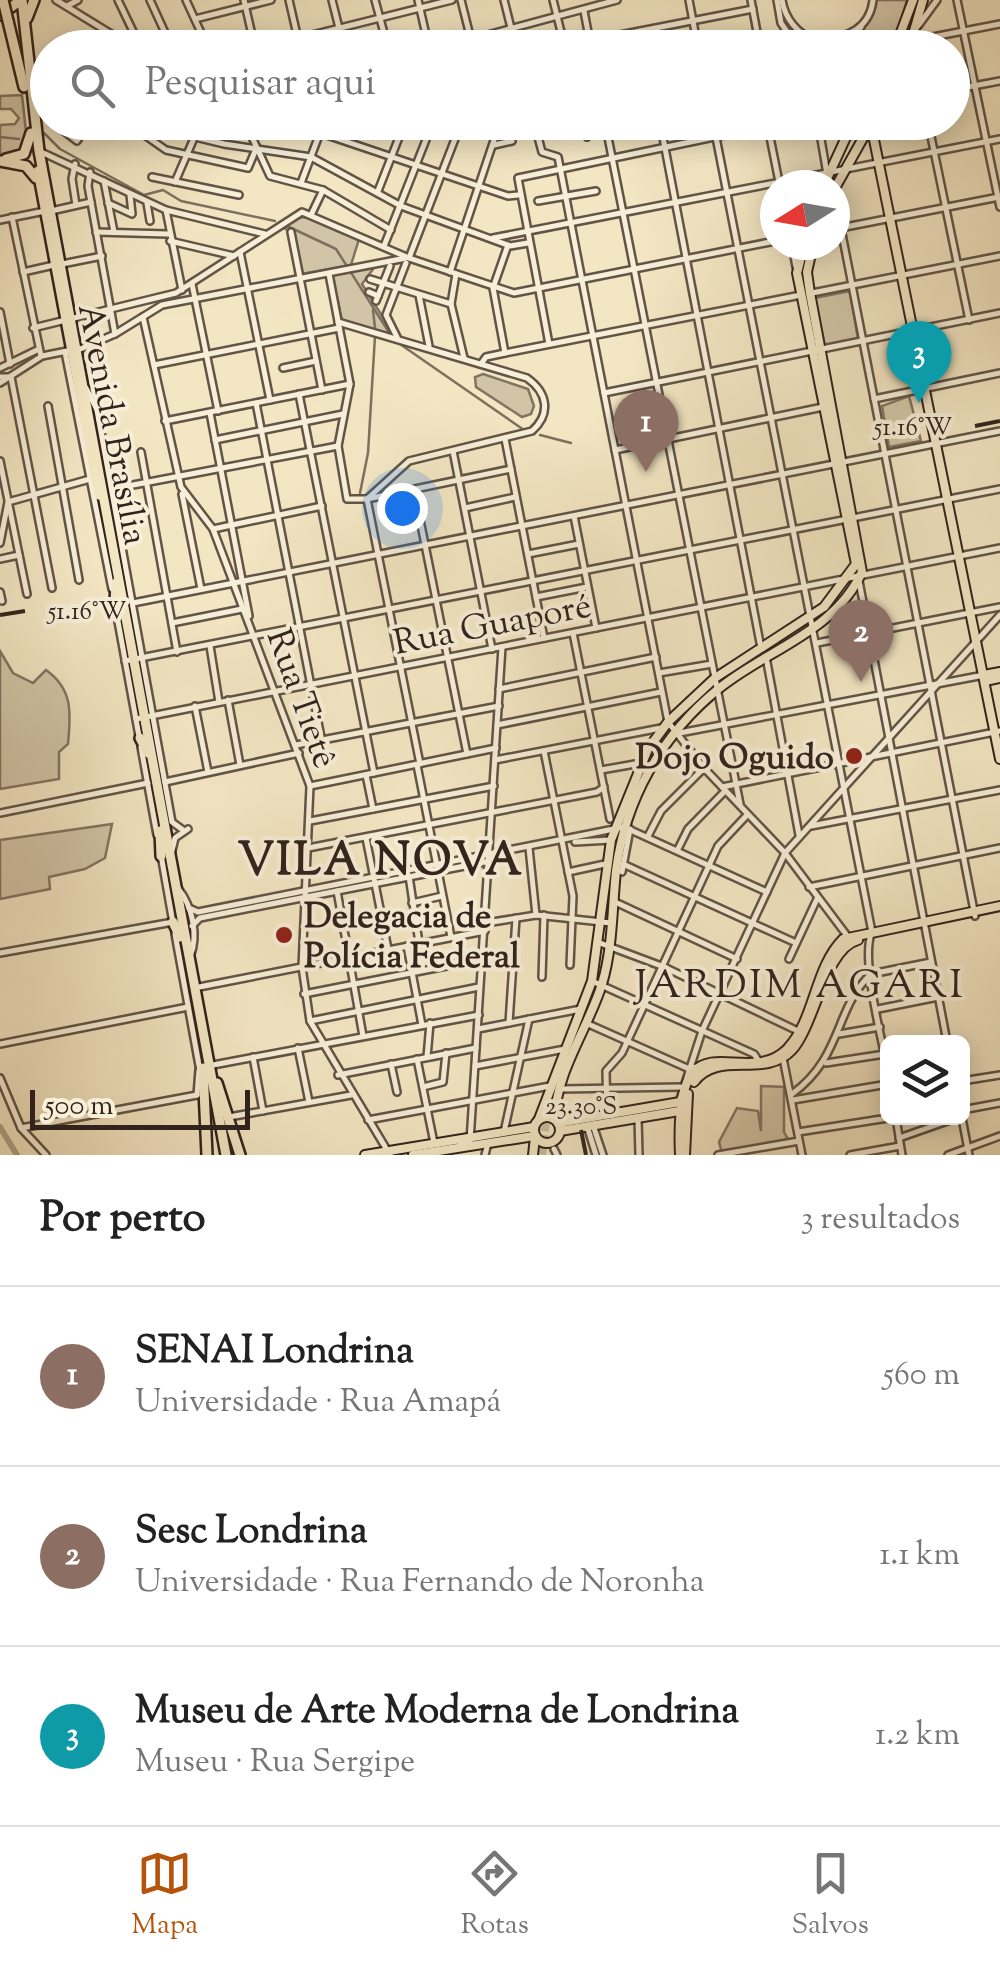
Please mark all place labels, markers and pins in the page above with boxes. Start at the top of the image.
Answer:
pin: 3 [886,320,952,403]
pin: 1 [614,390,678,472]
pin: 2 [828,600,894,682]
place label: Dojo Oguido [636,734,834,785]
marker: Dojo Oguido [843,745,865,767]
place label: Delegacia de Polícia Federal [304,893,520,984]
marker: Delegacia de Polícia Federal [273,924,295,946]

